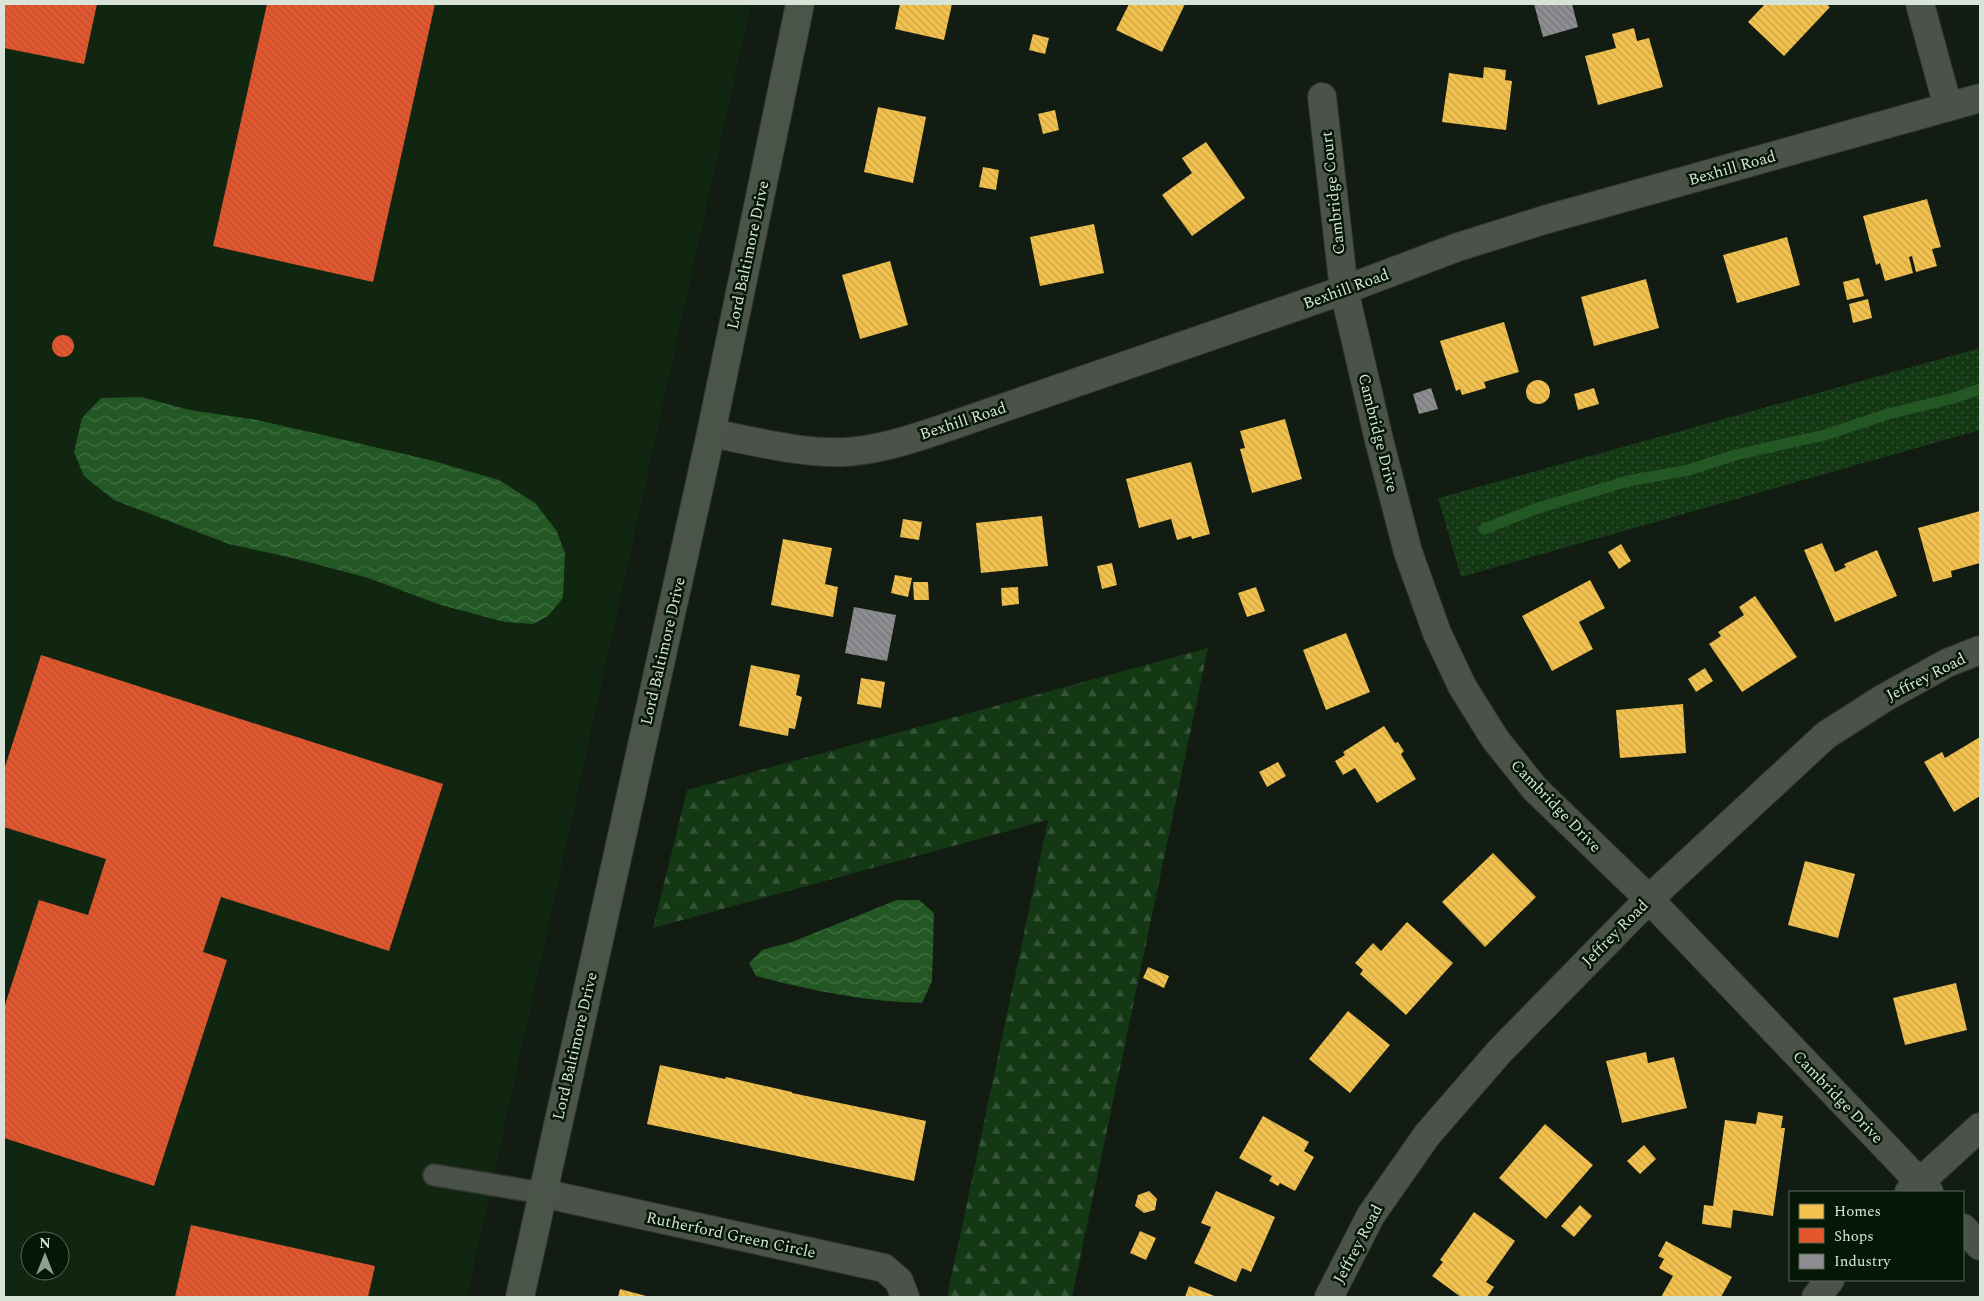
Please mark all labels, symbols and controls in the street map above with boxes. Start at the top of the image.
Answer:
street label: Cambridge Court [1315,130,1351,256]
street label: Bexhill Road [1685,144,1779,192]
street label: Lord Baltimore Drive [721,178,775,332]
street label: Bexhill Road [1300,262,1392,316]
street label: Cambridge Drive [1352,371,1404,495]
street label: Bexhill Road [917,396,1010,446]
street label: Lord Baltimore Drive [634,575,692,727]
street label: Jeffrey Road [1882,647,1970,707]
street label: Cambridge Drive [1505,754,1607,858]
street label: Jeffrey Road [1576,894,1654,972]
street label: Lord Baltimore Drive [546,970,604,1122]
street label: Cambridge Drive [1787,1045,1889,1149]
legend [1789,1191,1964,1281]
street label: Jeffrey Road [1327,1200,1389,1288]
text: Homes [1834,1200,1881,1223]
street label: Rutherford Green Circle [644,1205,818,1265]
text: Shops [1834,1225,1874,1248]
north arrow [20,1231,70,1281]
text: N [39,1233,51,1254]
text: Industry [1834,1250,1891,1273]

